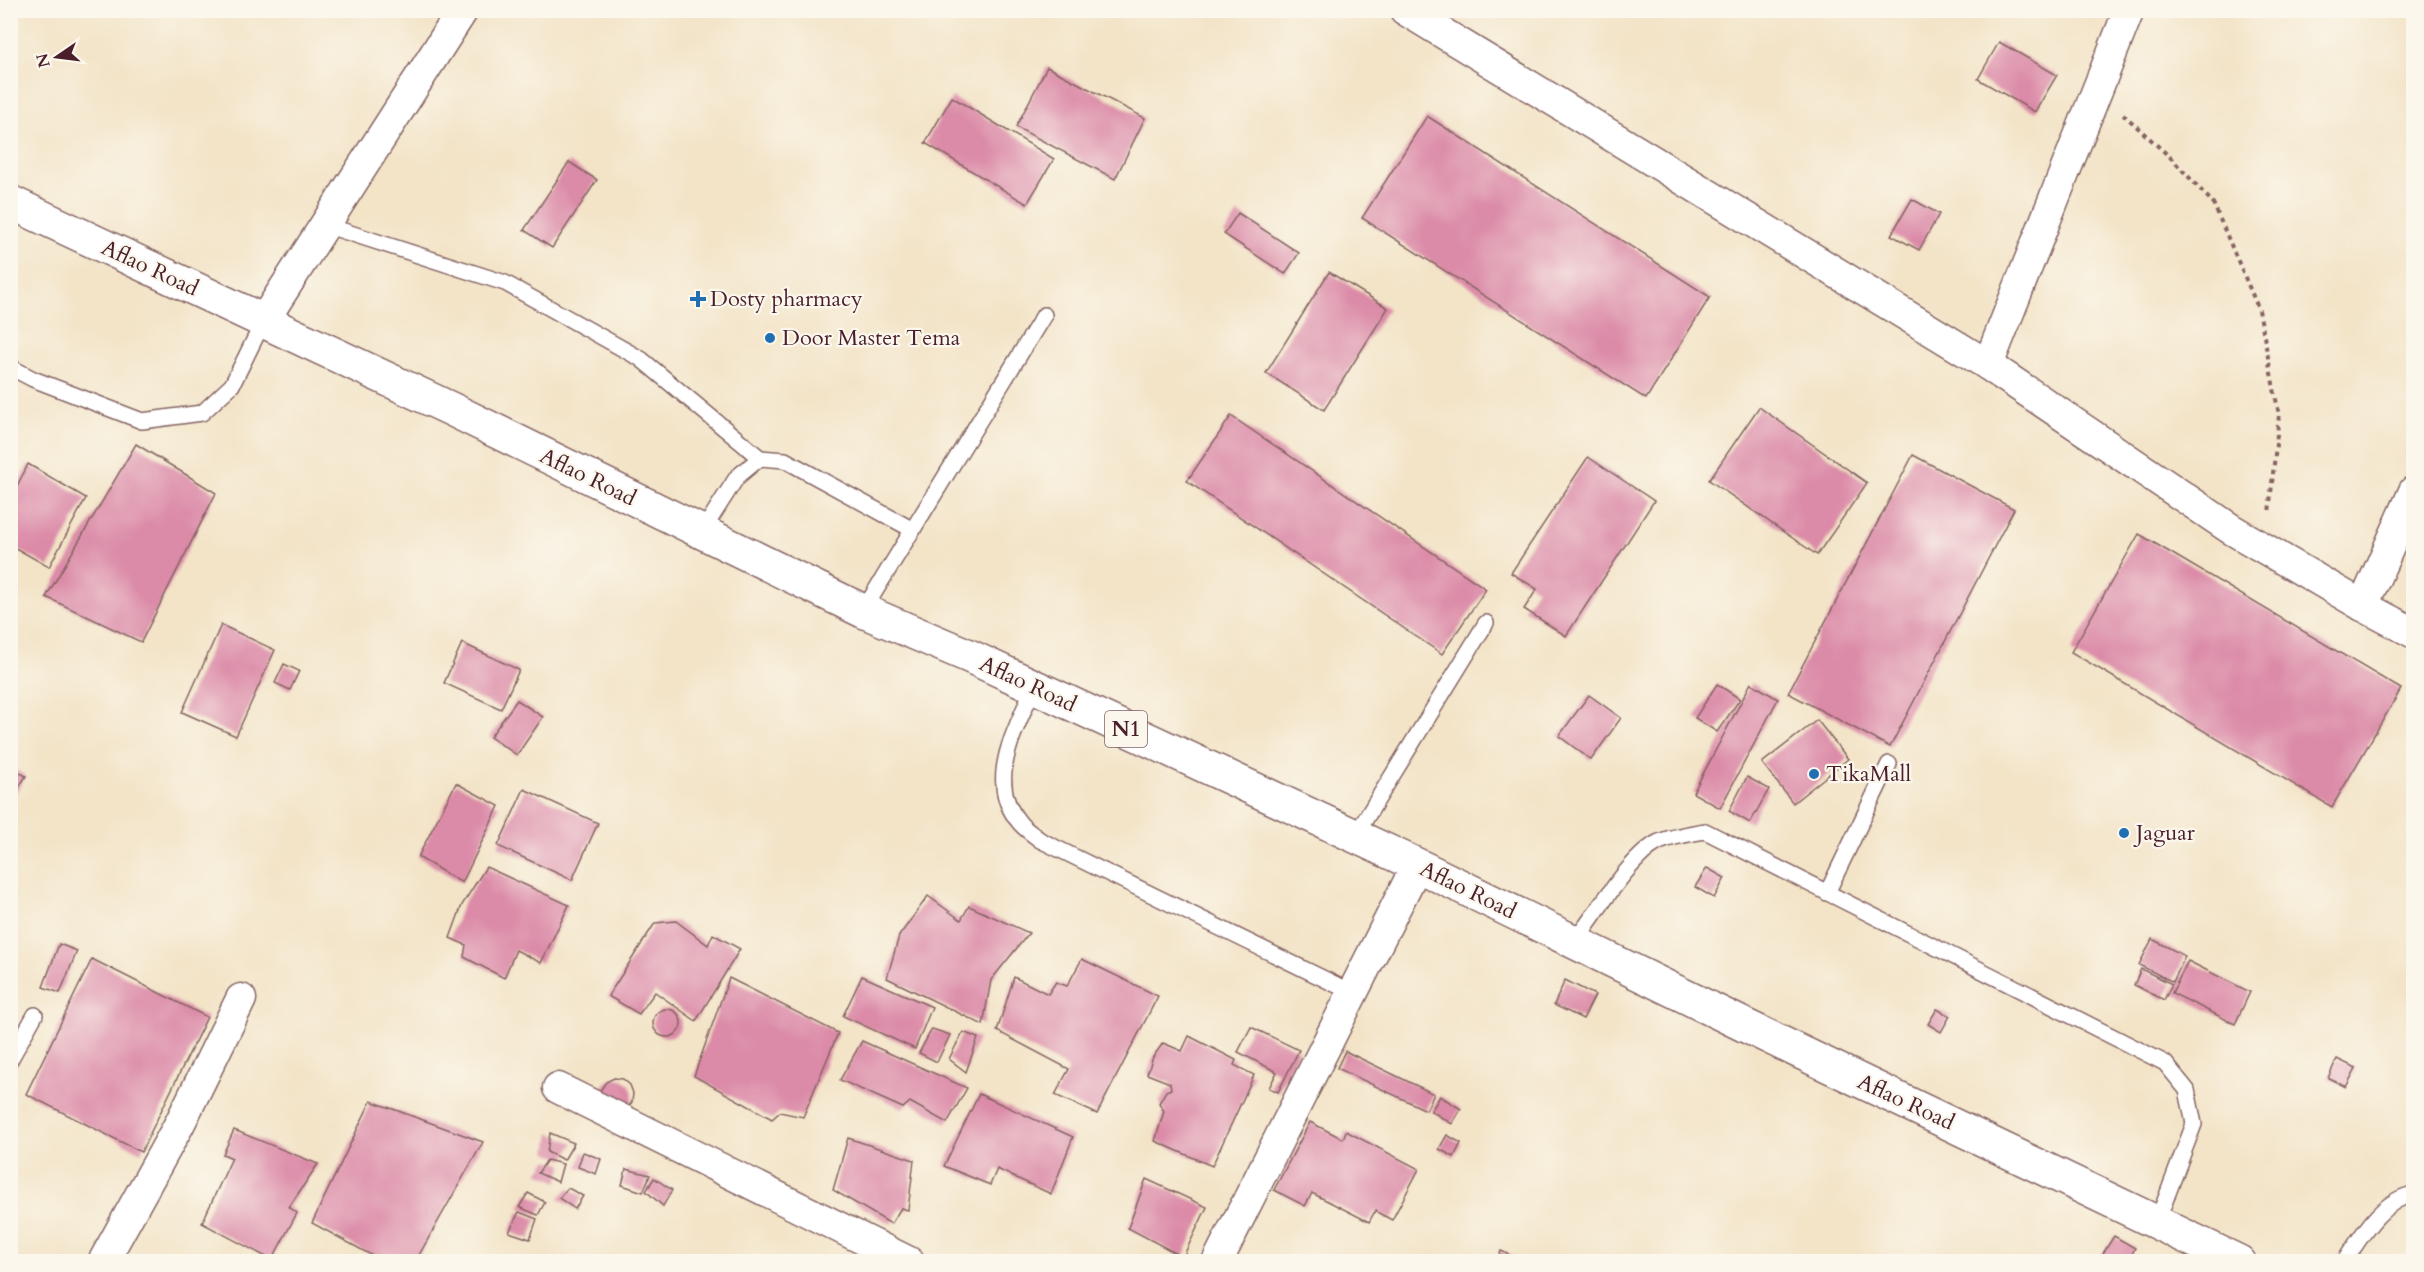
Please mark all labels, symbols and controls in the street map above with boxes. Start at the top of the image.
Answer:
north arrow [27,27,87,87]
text: N [31,51,56,70]
street label: Aflao Road [97,232,204,304]
place label: Dosty pharmacy [710,284,863,314]
marker: Dosty pharmacy [691,292,705,306]
place label: Door Master Tema [782,323,961,353]
marker: Door Master Tema [763,331,777,345]
street label: Aflao Road [535,441,642,513]
street label: Aflao Road [975,648,1082,720]
road number: N1 [1105,711,1147,747]
place label: TikaMall [1826,759,1911,789]
marker: TikaMall [1807,767,1821,781]
place label: Jaguar [2133,818,2196,848]
marker: Jaguar [2117,826,2131,840]
street label: Aflao Road [1415,854,1522,926]
street label: Aflao Road [1853,1066,1960,1138]

